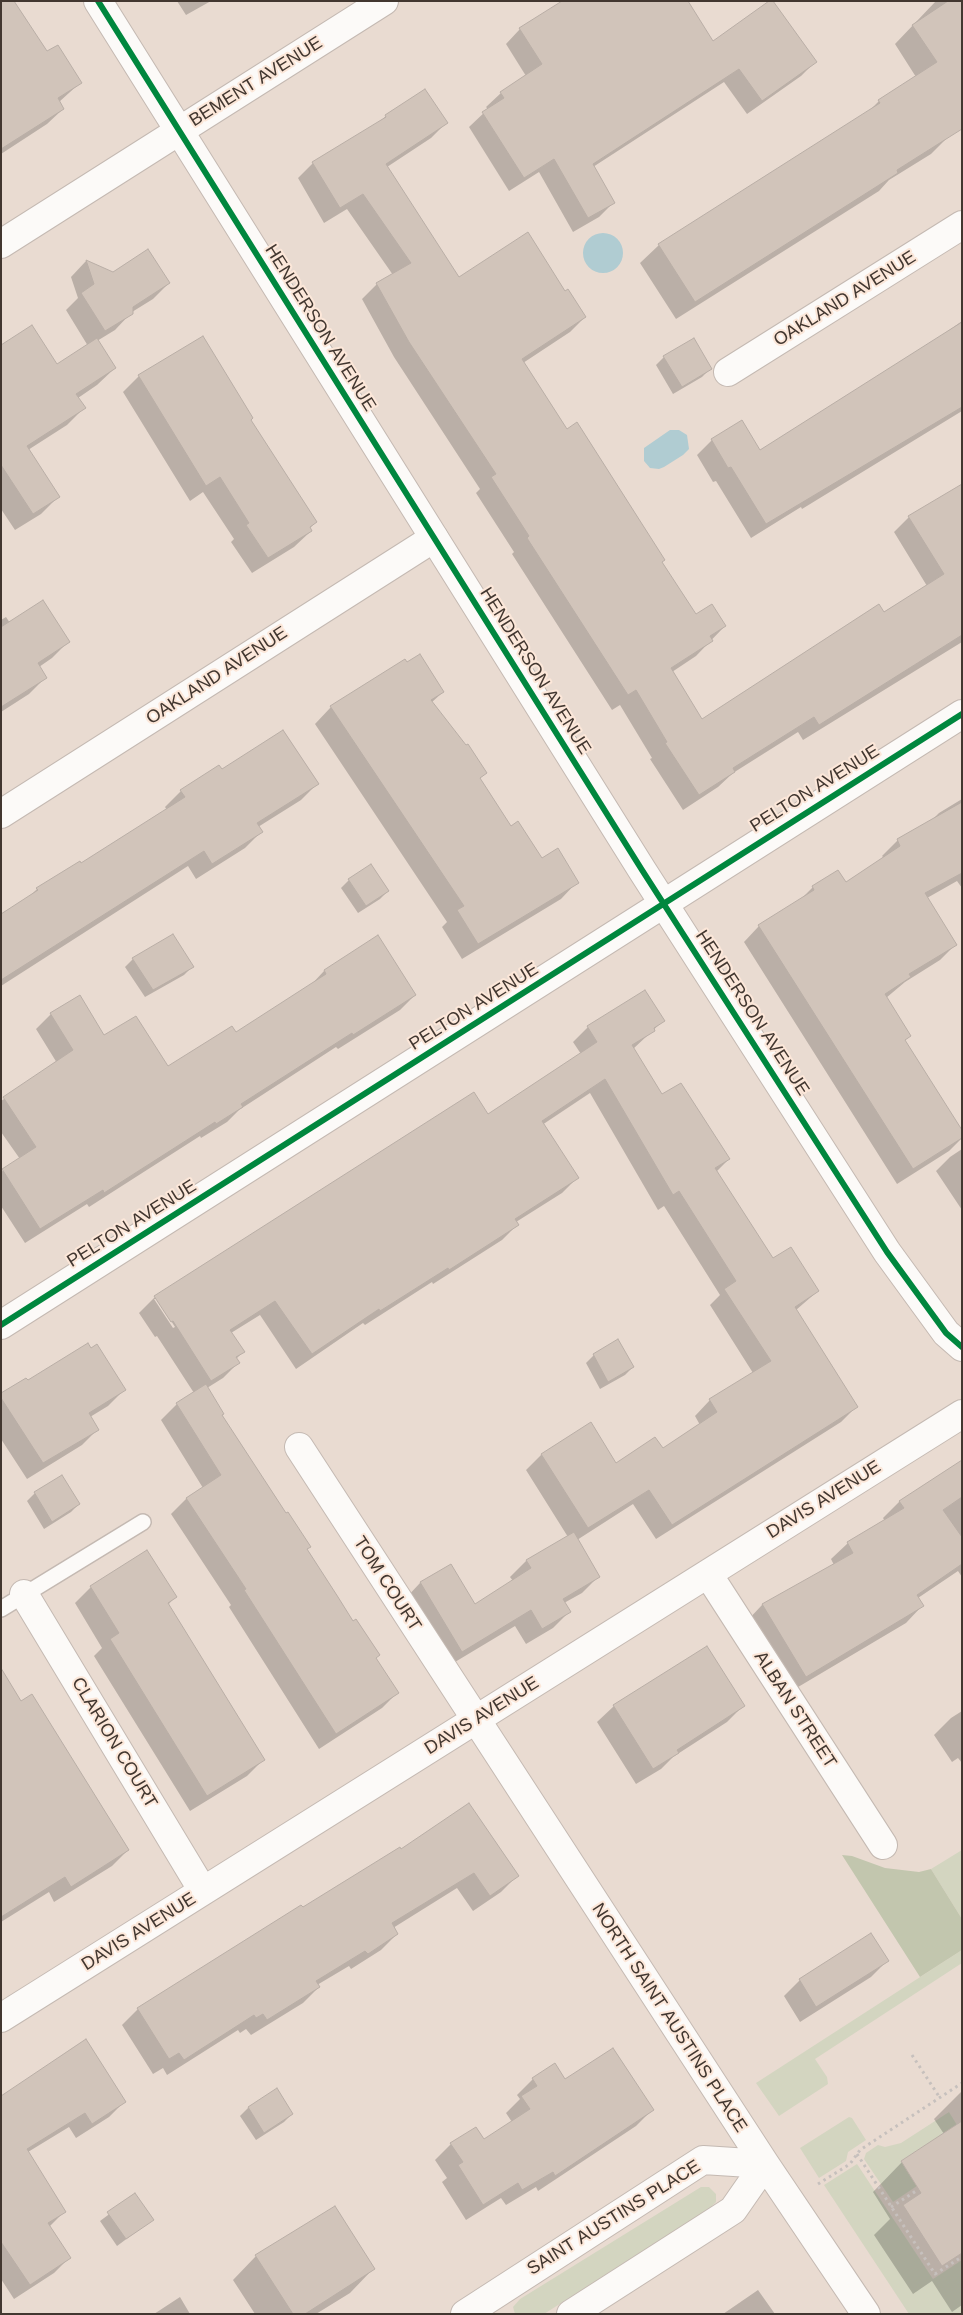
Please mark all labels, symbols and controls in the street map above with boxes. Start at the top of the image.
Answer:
street label: BEMENT AVENUE [186,32,326,132]
street label: HENDERSON AVENUE [260,241,380,415]
street label: OAKLAND AVENUE [770,246,920,352]
street label: HENDERSON AVENUE [475,584,595,758]
street label: OAKLAND AVENUE [142,622,292,730]
street label: PELTON AVENUE [747,741,883,837]
street label: HENDERSON AVENUE [690,926,814,1100]
street label: PELTON AVENUE [406,959,542,1055]
street label: PELTON AVENUE [64,1176,200,1272]
street label: DAVIS AVENUE [763,1456,885,1544]
street label: TOM COURT [348,1533,426,1635]
street label: ALBAN STREET [749,1647,841,1773]
street label: DAVIS AVENUE [421,1672,543,1760]
street label: CLARION COURT [66,1674,162,1812]
street label: DAVIS AVENUE [78,1888,200,1976]
street label: NORTH SAINT AUSTINS PLACE [587,1899,751,2137]
street label: SAINT AUSTINS PLACE [523,2156,705,2280]

